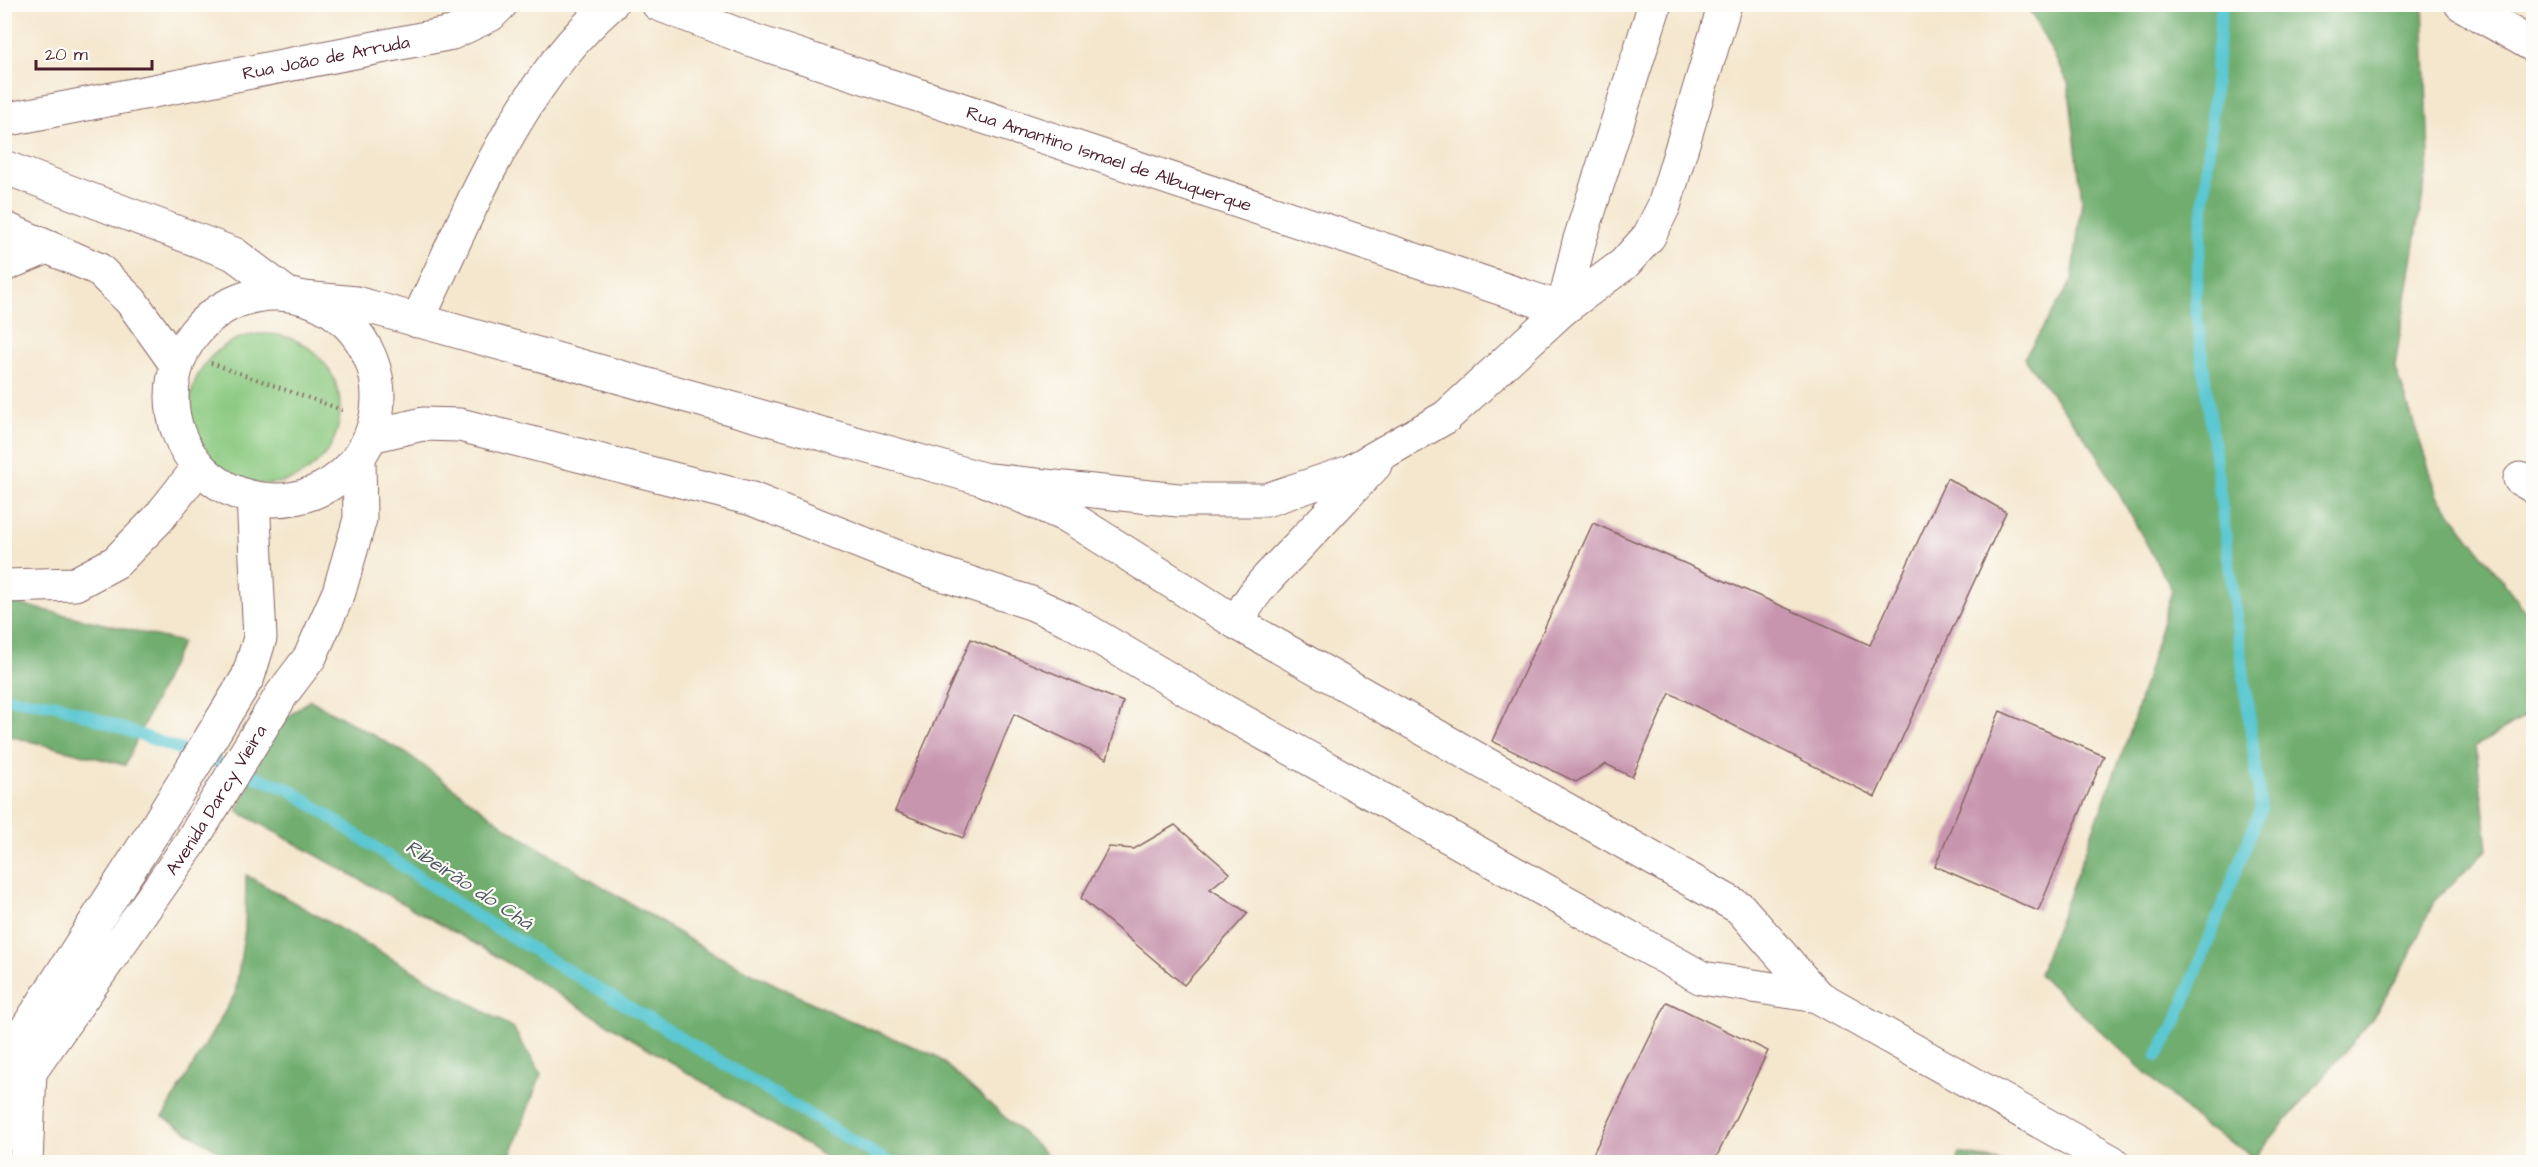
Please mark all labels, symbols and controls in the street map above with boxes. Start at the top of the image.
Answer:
street label: Rua João de Arruda [240,29,412,86]
scale bar [36,33,152,71]
text: 20 m [45,42,88,67]
street label: Rua Amantino Ismael de Albuquerque [963,100,1255,218]
street label: Avenida Darcy Vieira [159,720,273,880]
water label: Ribeirão do Chá [400,833,539,937]

